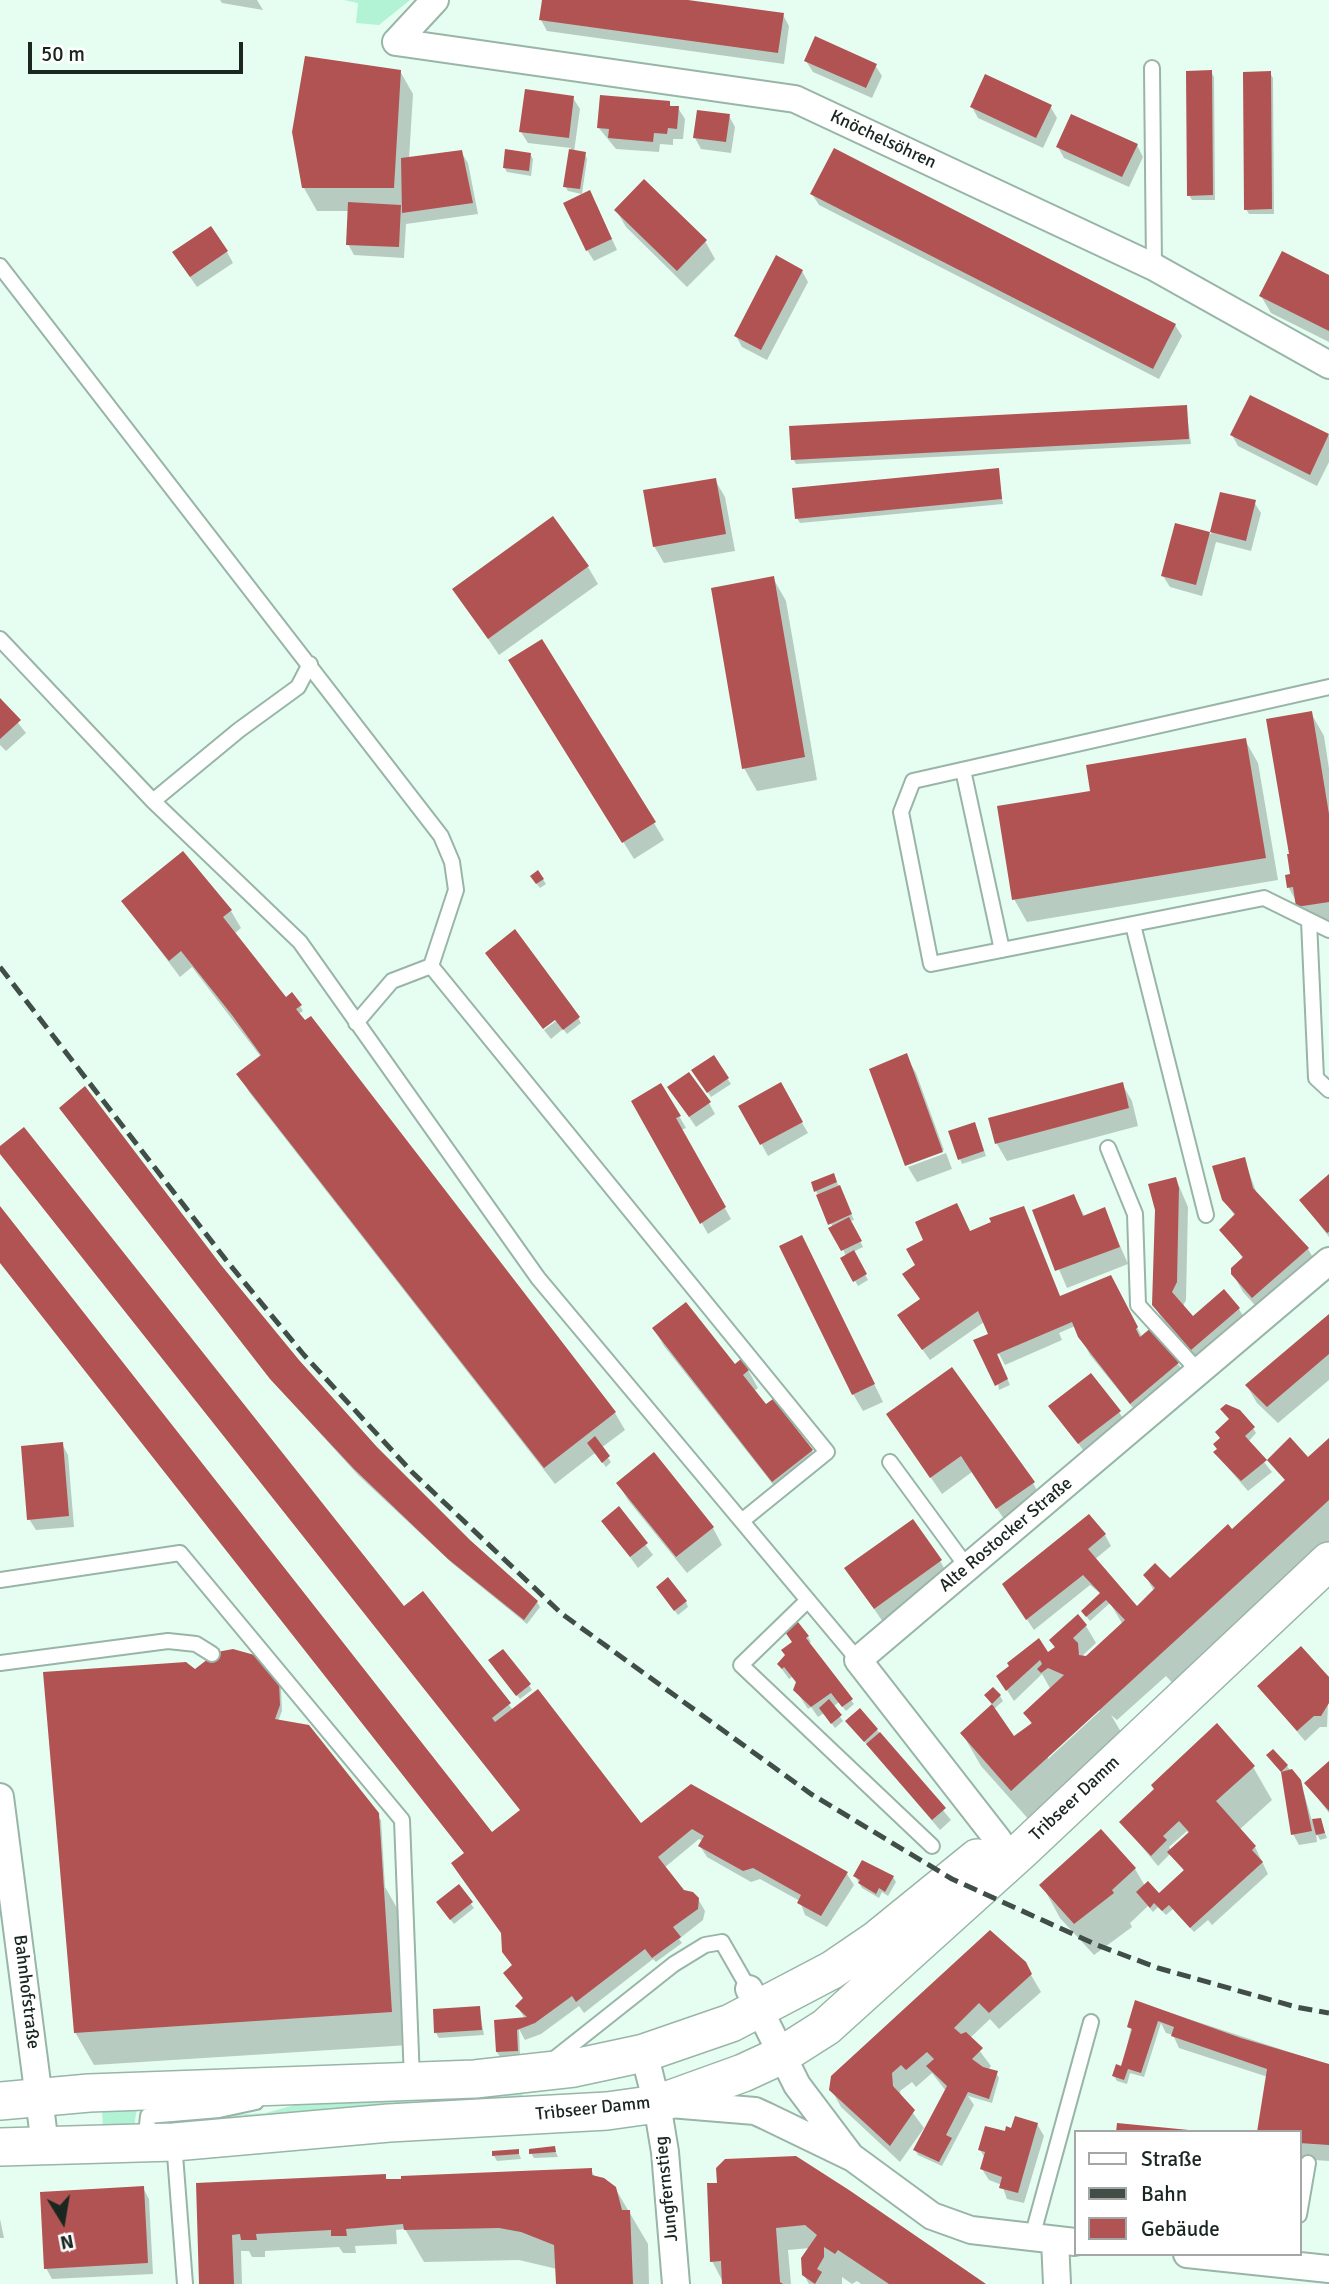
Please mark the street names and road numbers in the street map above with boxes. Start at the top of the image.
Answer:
street label: Knöchelsöhren [826,106,940,174]
street label: Alte Rostocker Straße [935,1473,1077,1597]
street label: Tribseer Damm [1026,1752,1124,1846]
street label: Bahnhofstraße [8,1934,44,2050]
street label: Tribseer Damm [535,2092,651,2126]
street label: Jungfernstieg [651,2135,683,2243]

